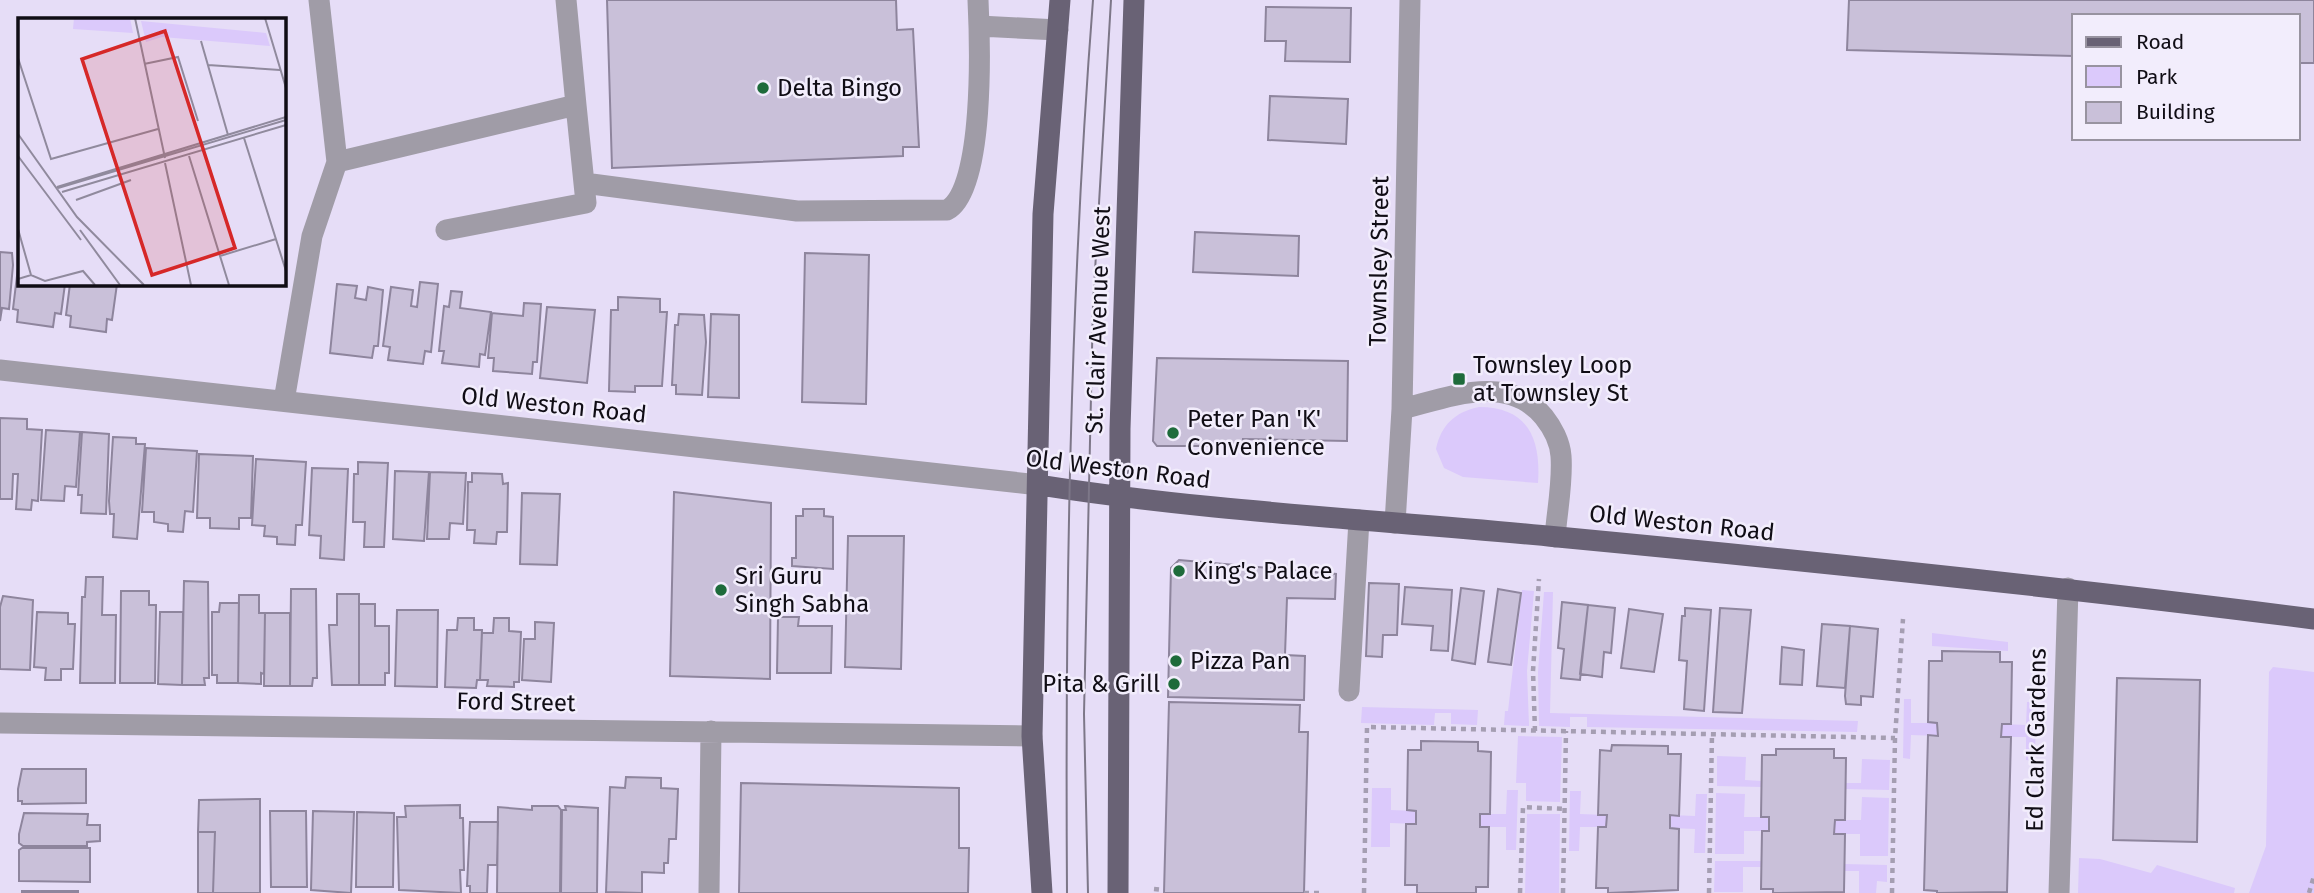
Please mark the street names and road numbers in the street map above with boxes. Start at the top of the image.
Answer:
street label: Townsley Street [1364,175,1394,347]
street label: St. Clair Avenue West [1080,205,1116,434]
street label: Old Weston Road [460,381,648,429]
street label: Old Weston Road [1024,444,1212,494]
street label: Old Weston Road [1588,499,1776,547]
street label: Ed Clark Gardens [2020,648,2052,832]
street label: Ford Street [456,687,576,717]

